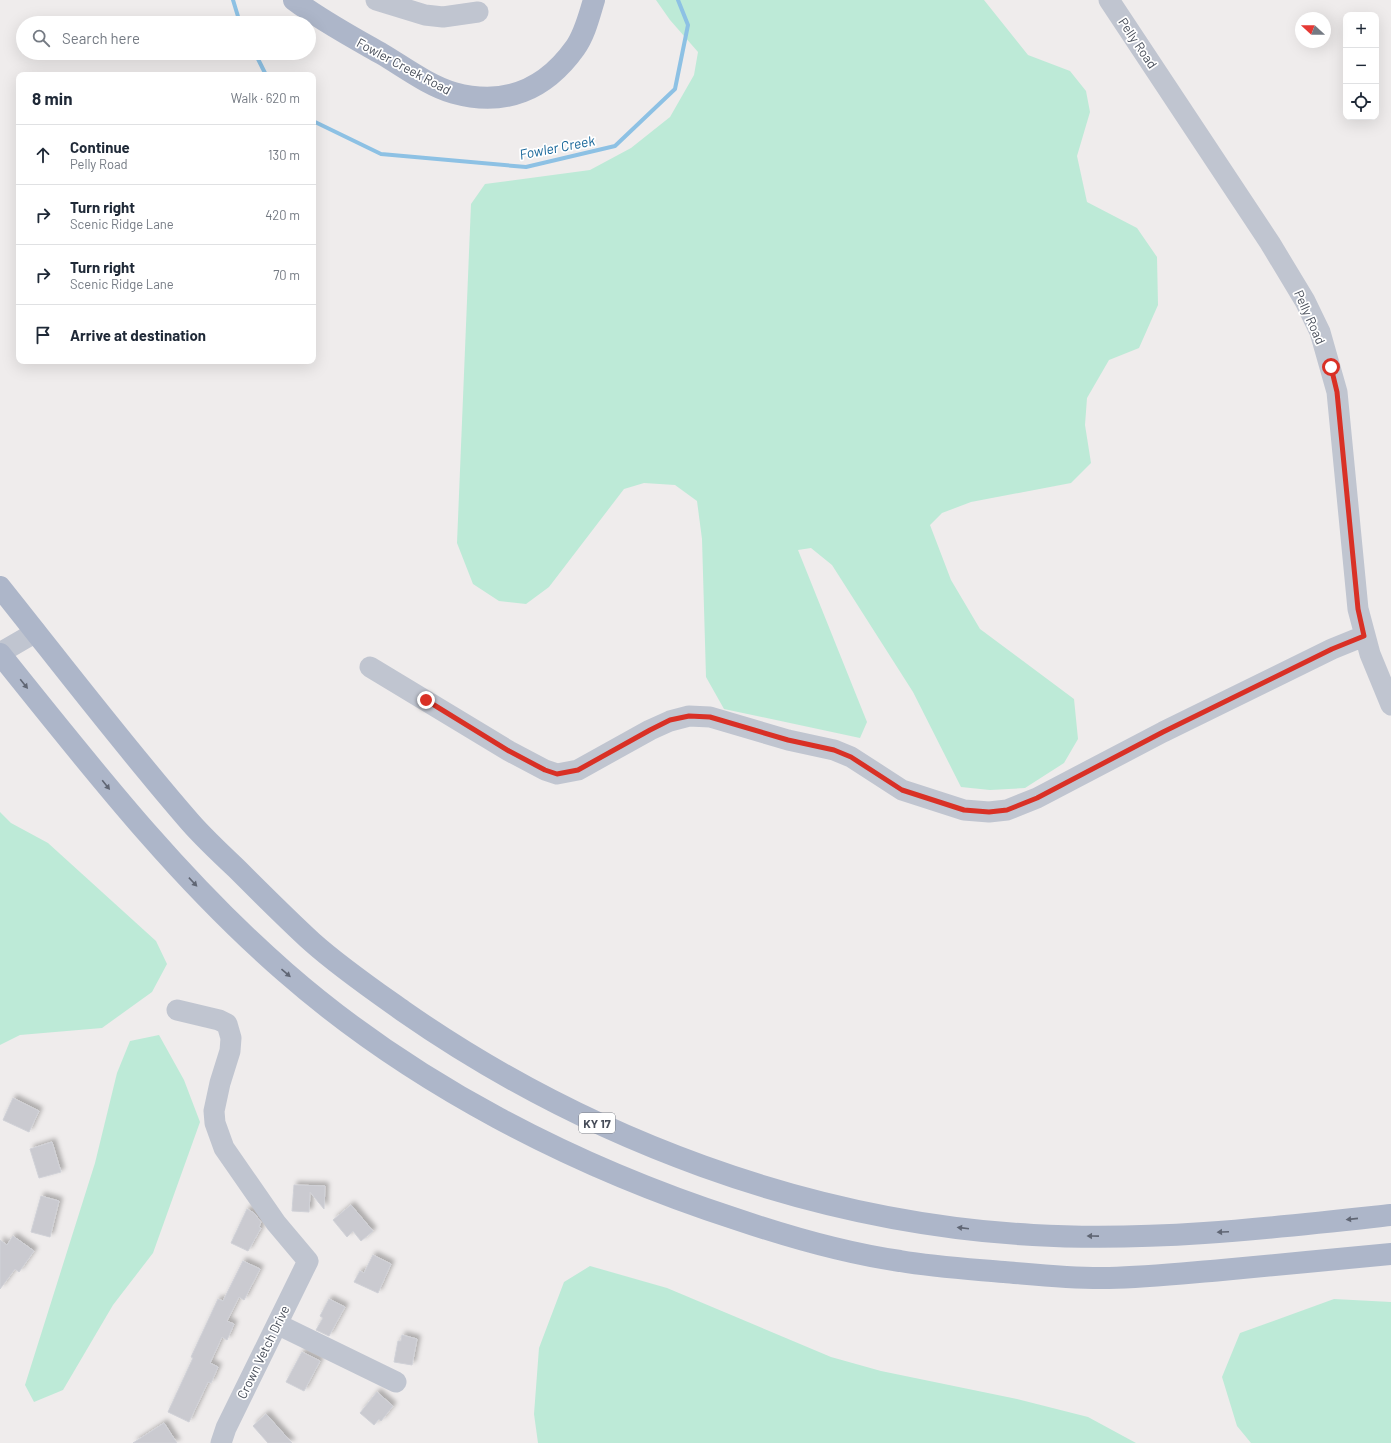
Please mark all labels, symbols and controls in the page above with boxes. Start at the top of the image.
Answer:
north arrow [1295,12,1331,48]
map controls [1343,12,1379,120]
button: + [1343,12,1379,48]
street label: Pelly Road [1115,15,1161,71]
search box [16,16,316,60]
icon: search [30,27,52,49]
text: Search here [62,29,140,47]
street label: Fowler Creek Road [354,34,454,98]
button: − [1343,48,1379,84]
button: locate [1343,84,1379,120]
text: 8 min [32,88,72,108]
text: Walk · 620 m [231,90,300,106]
water label: Fowler Creek [518,131,596,163]
text: Continue [70,138,130,156]
icon: ahead [32,144,54,166]
text: 130 m [268,147,300,163]
text: Pelly Road [70,156,128,172]
text: Turn right [70,198,135,216]
icon: right [32,204,54,226]
text: 420 m [265,207,300,223]
text: Scenic Ridge Lane [70,216,174,232]
text: Turn right [70,258,135,276]
icon: right [32,264,54,286]
text: 70 m [273,267,300,283]
text: Scenic Ridge Lane [70,276,174,292]
street label: Pelly Road [1291,287,1329,347]
icon: arrive [32,324,54,346]
text: Arrive at destination [70,326,206,344]
route start [1322,358,1340,376]
one-way arrow [20,679,29,690]
route end [417,691,435,709]
one-way arrow [102,780,111,791]
one-way arrow [188,877,198,887]
one-way arrow [281,968,291,977]
road number: KY 17 [579,1113,615,1133]
one-way arrow [1346,1216,1358,1222]
one-way arrow [957,1225,969,1232]
one-way arrow [1217,1229,1229,1236]
one-way arrow [1086,1233,1099,1239]
street label: Crown Vetch Drive [233,1303,293,1401]

